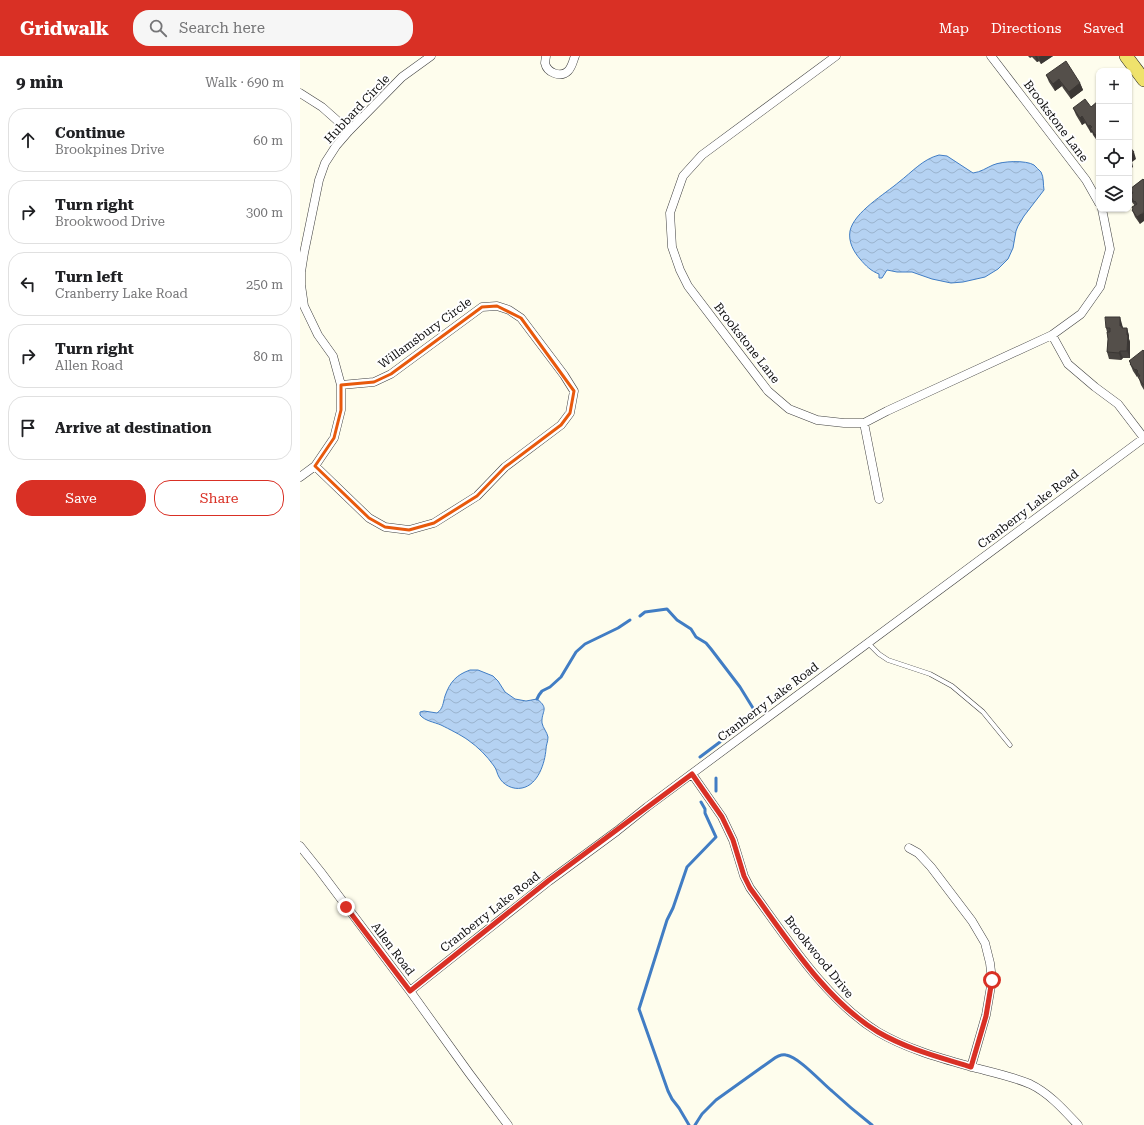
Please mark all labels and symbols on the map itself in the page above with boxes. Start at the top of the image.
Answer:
street label: Hubbard Circle [321,71,393,146]
street label: Brookstone Lane [1021,78,1091,165]
street label: Willamsbury Circle [376,294,475,371]
street label: Brookstone Lane [711,300,783,386]
street label: Cranberry Lake Road [975,466,1081,551]
street label: Cranberry Lake Road [715,659,821,744]
street label: Cranberry Lake Road [437,869,543,955]
route end [337,898,355,916]
street label: Brookwood Drive [782,913,857,1001]
street label: Allen Road [368,920,418,979]
route start [983,971,1001,989]

